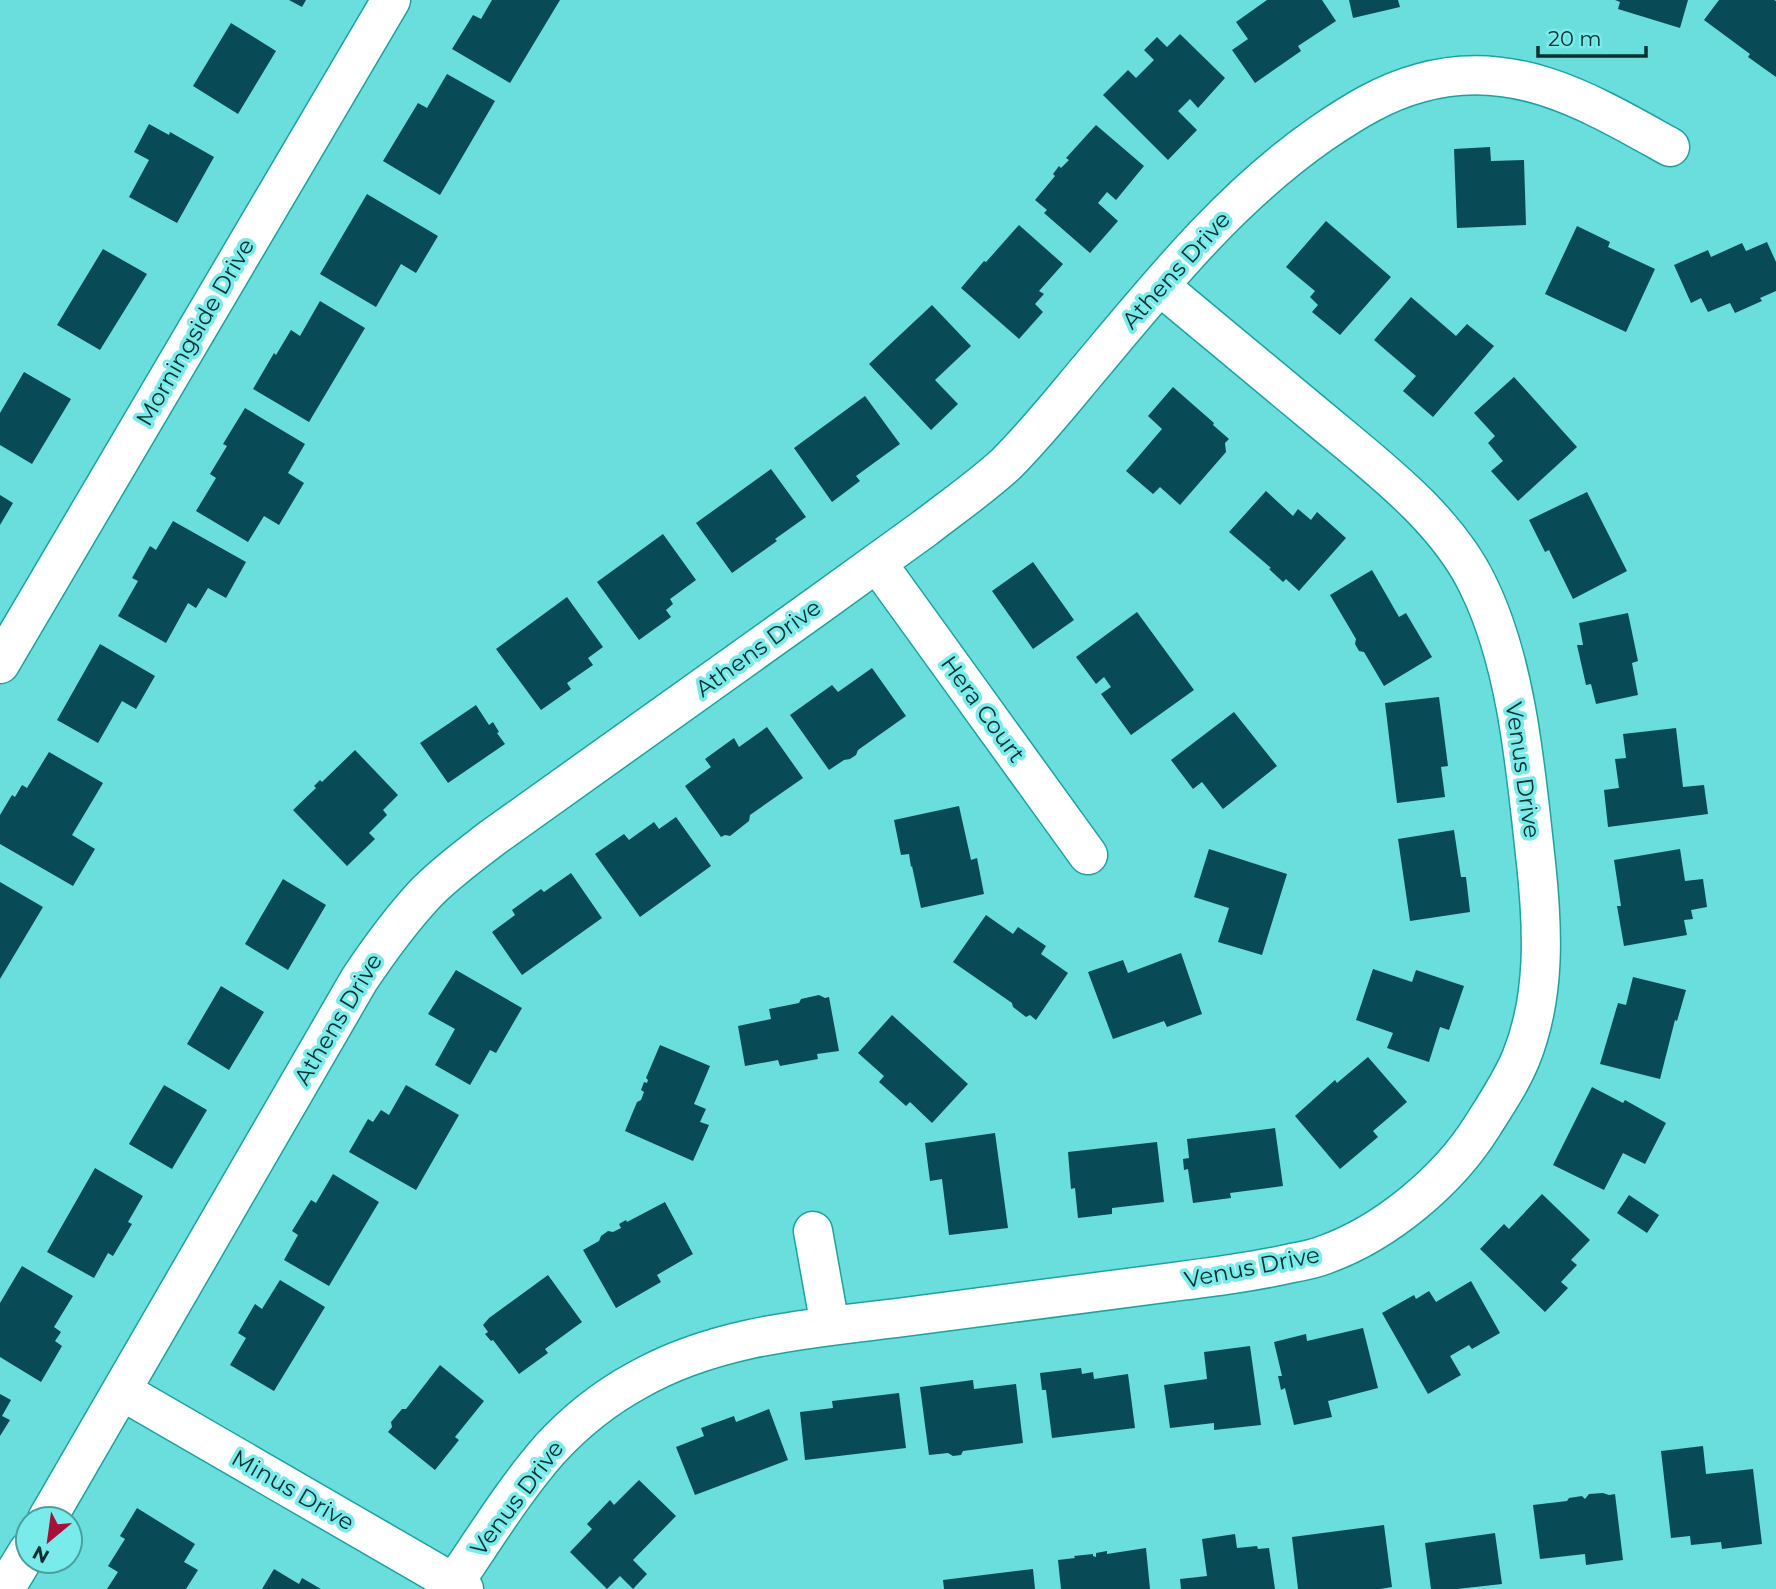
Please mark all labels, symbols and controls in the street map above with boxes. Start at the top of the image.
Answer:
scale bar [1538,14,1646,58]
text: 20 m [1548,26,1602,51]
street label: Athens Drive [1116,206,1236,334]
street label: Morningside Drive [130,233,260,431]
street label: Athens Drive [690,593,826,703]
street label: Hera Court [935,650,1031,768]
street label: Venus Drive [1500,700,1546,840]
street label: Athens Drive [288,948,388,1090]
street label: Venus Drive [1182,1240,1322,1294]
street label: Venus Drive [465,1435,569,1561]
street label: Minus Drive [227,1444,359,1536]
north arrow [14,1505,84,1575]
text: N [29,1541,53,1568]

